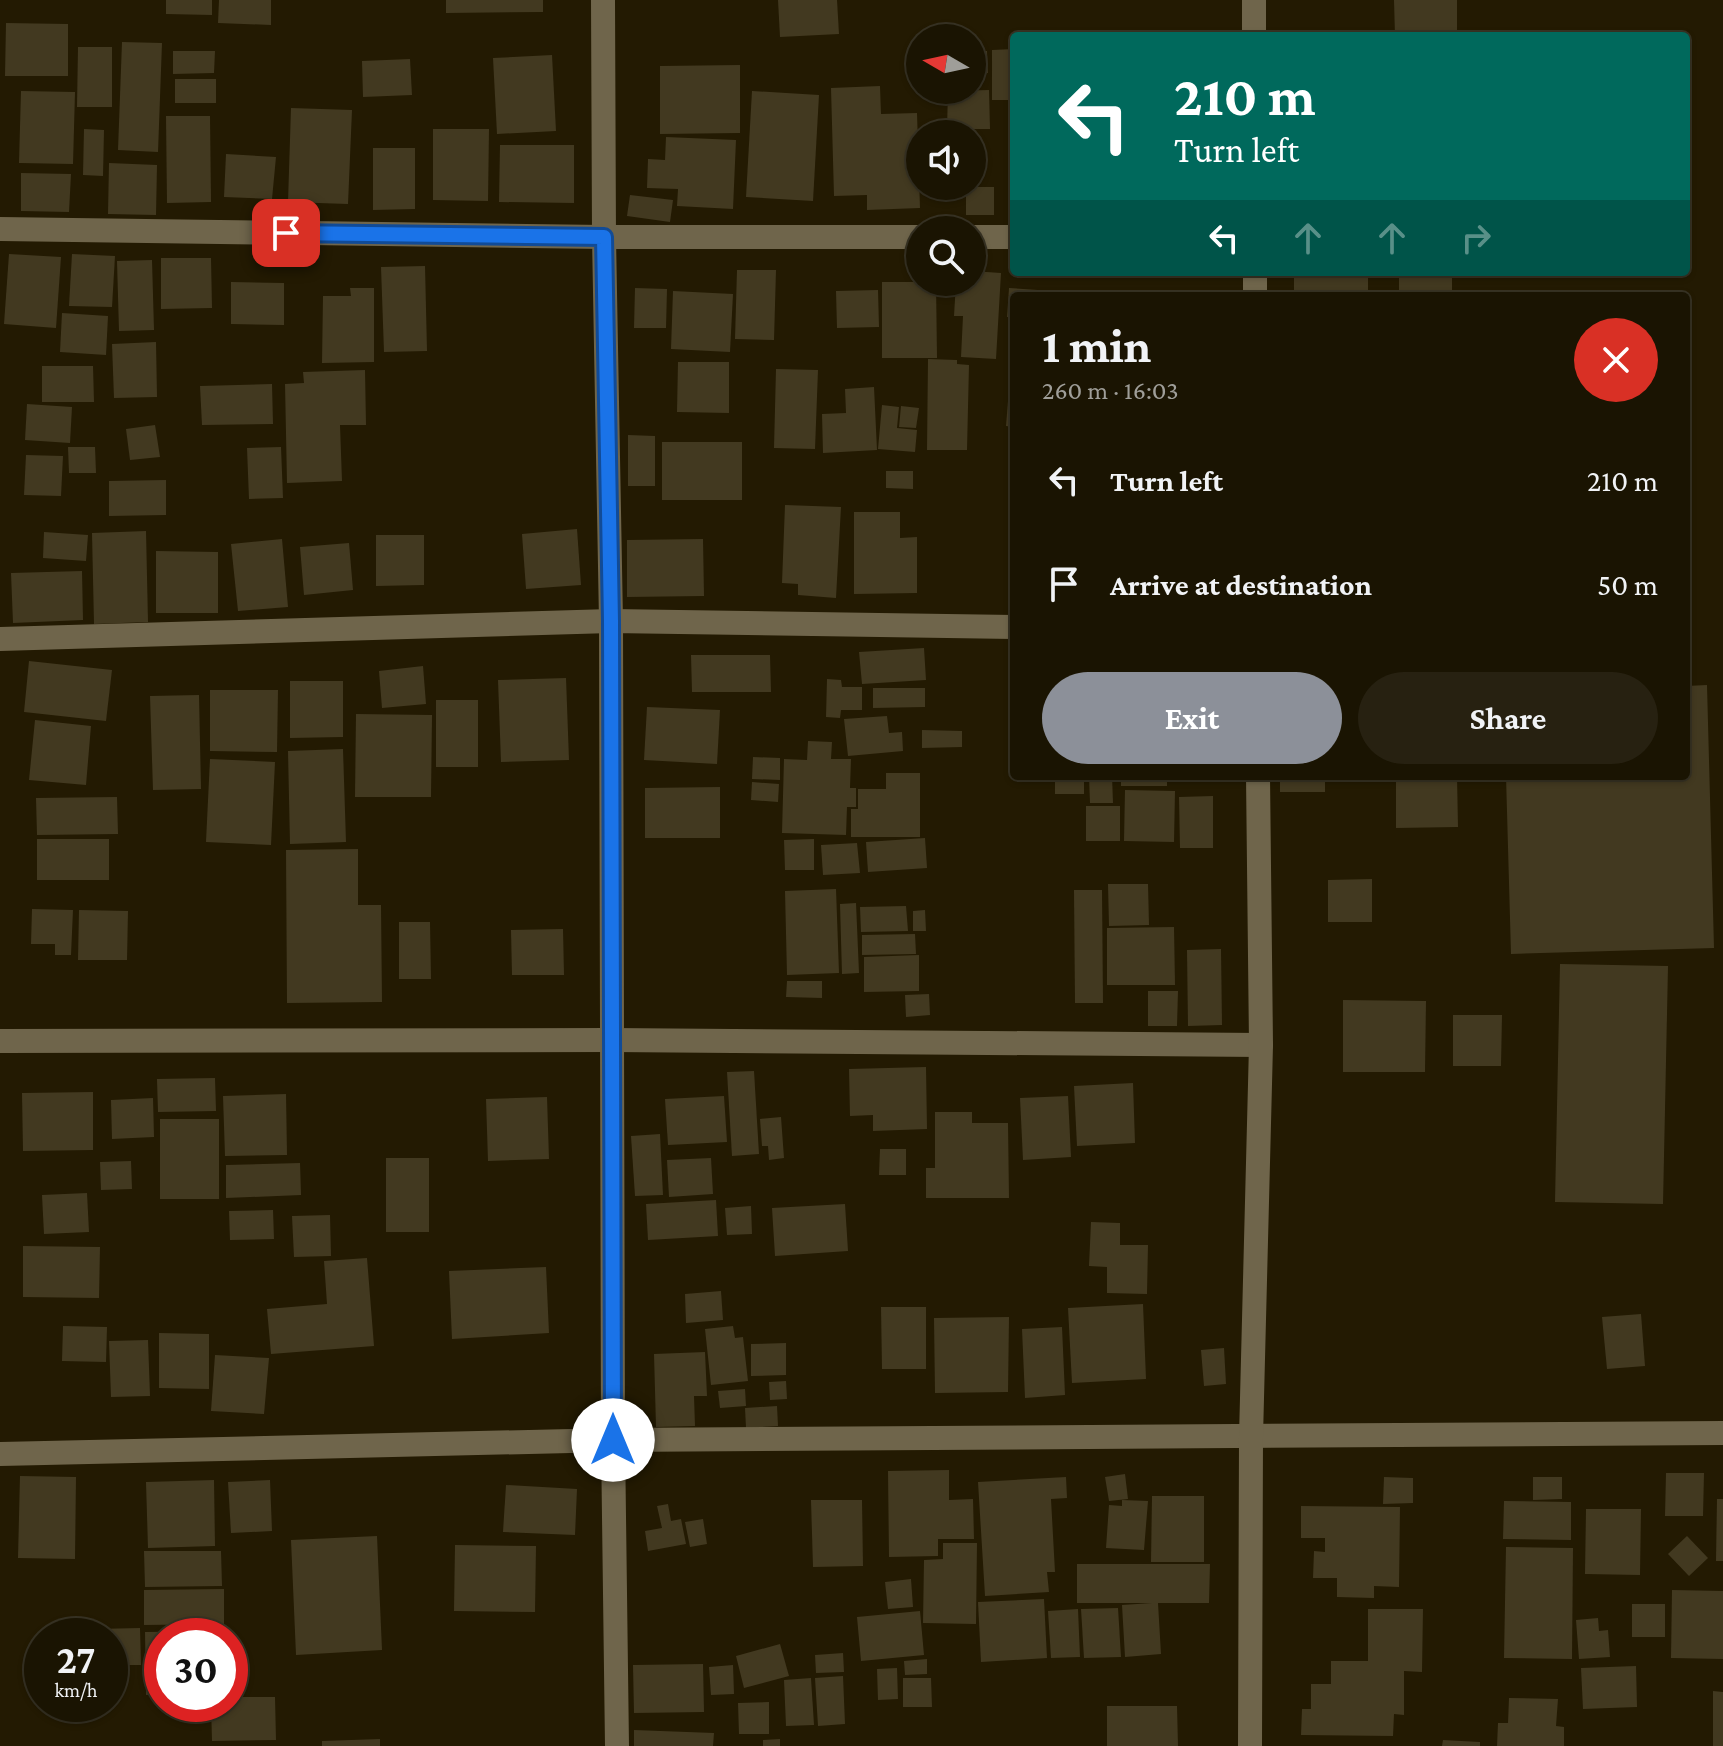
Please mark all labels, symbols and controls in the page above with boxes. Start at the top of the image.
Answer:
north arrow [906,24,986,104]
map controls [906,24,986,296]
icon: left [1042,64,1146,168]
text: 210 m [1174,65,1316,127]
button: sound [906,120,986,200]
text: Turn left [1174,130,1299,170]
pin [252,199,320,267]
icon: arrive [264,211,308,255]
button: search [906,216,986,296]
icon: left [1202,216,1246,260]
icon: ahead [1286,216,1330,260]
icon: ahead [1370,216,1414,260]
icon: right [1454,216,1498,260]
button: close [1574,318,1658,402]
text: 1 min [1042,319,1151,372]
text: 260 m · 16:03 [1042,376,1179,405]
icon: left [1042,458,1086,502]
text: Turn left [1110,464,1223,497]
text: 210 m [1587,464,1658,497]
icon: arrive [1042,562,1086,606]
text: Arrive at destination [1110,568,1372,601]
text: 50 m [1597,568,1658,601]
button: Exit [1042,672,1342,764]
button: Share [1358,672,1658,764]
position arrow [571,1398,655,1482]
speed limit sign: 30 [144,1618,248,1722]
text: 27 [57,1637,95,1682]
text: km/h [54,1679,98,1701]

